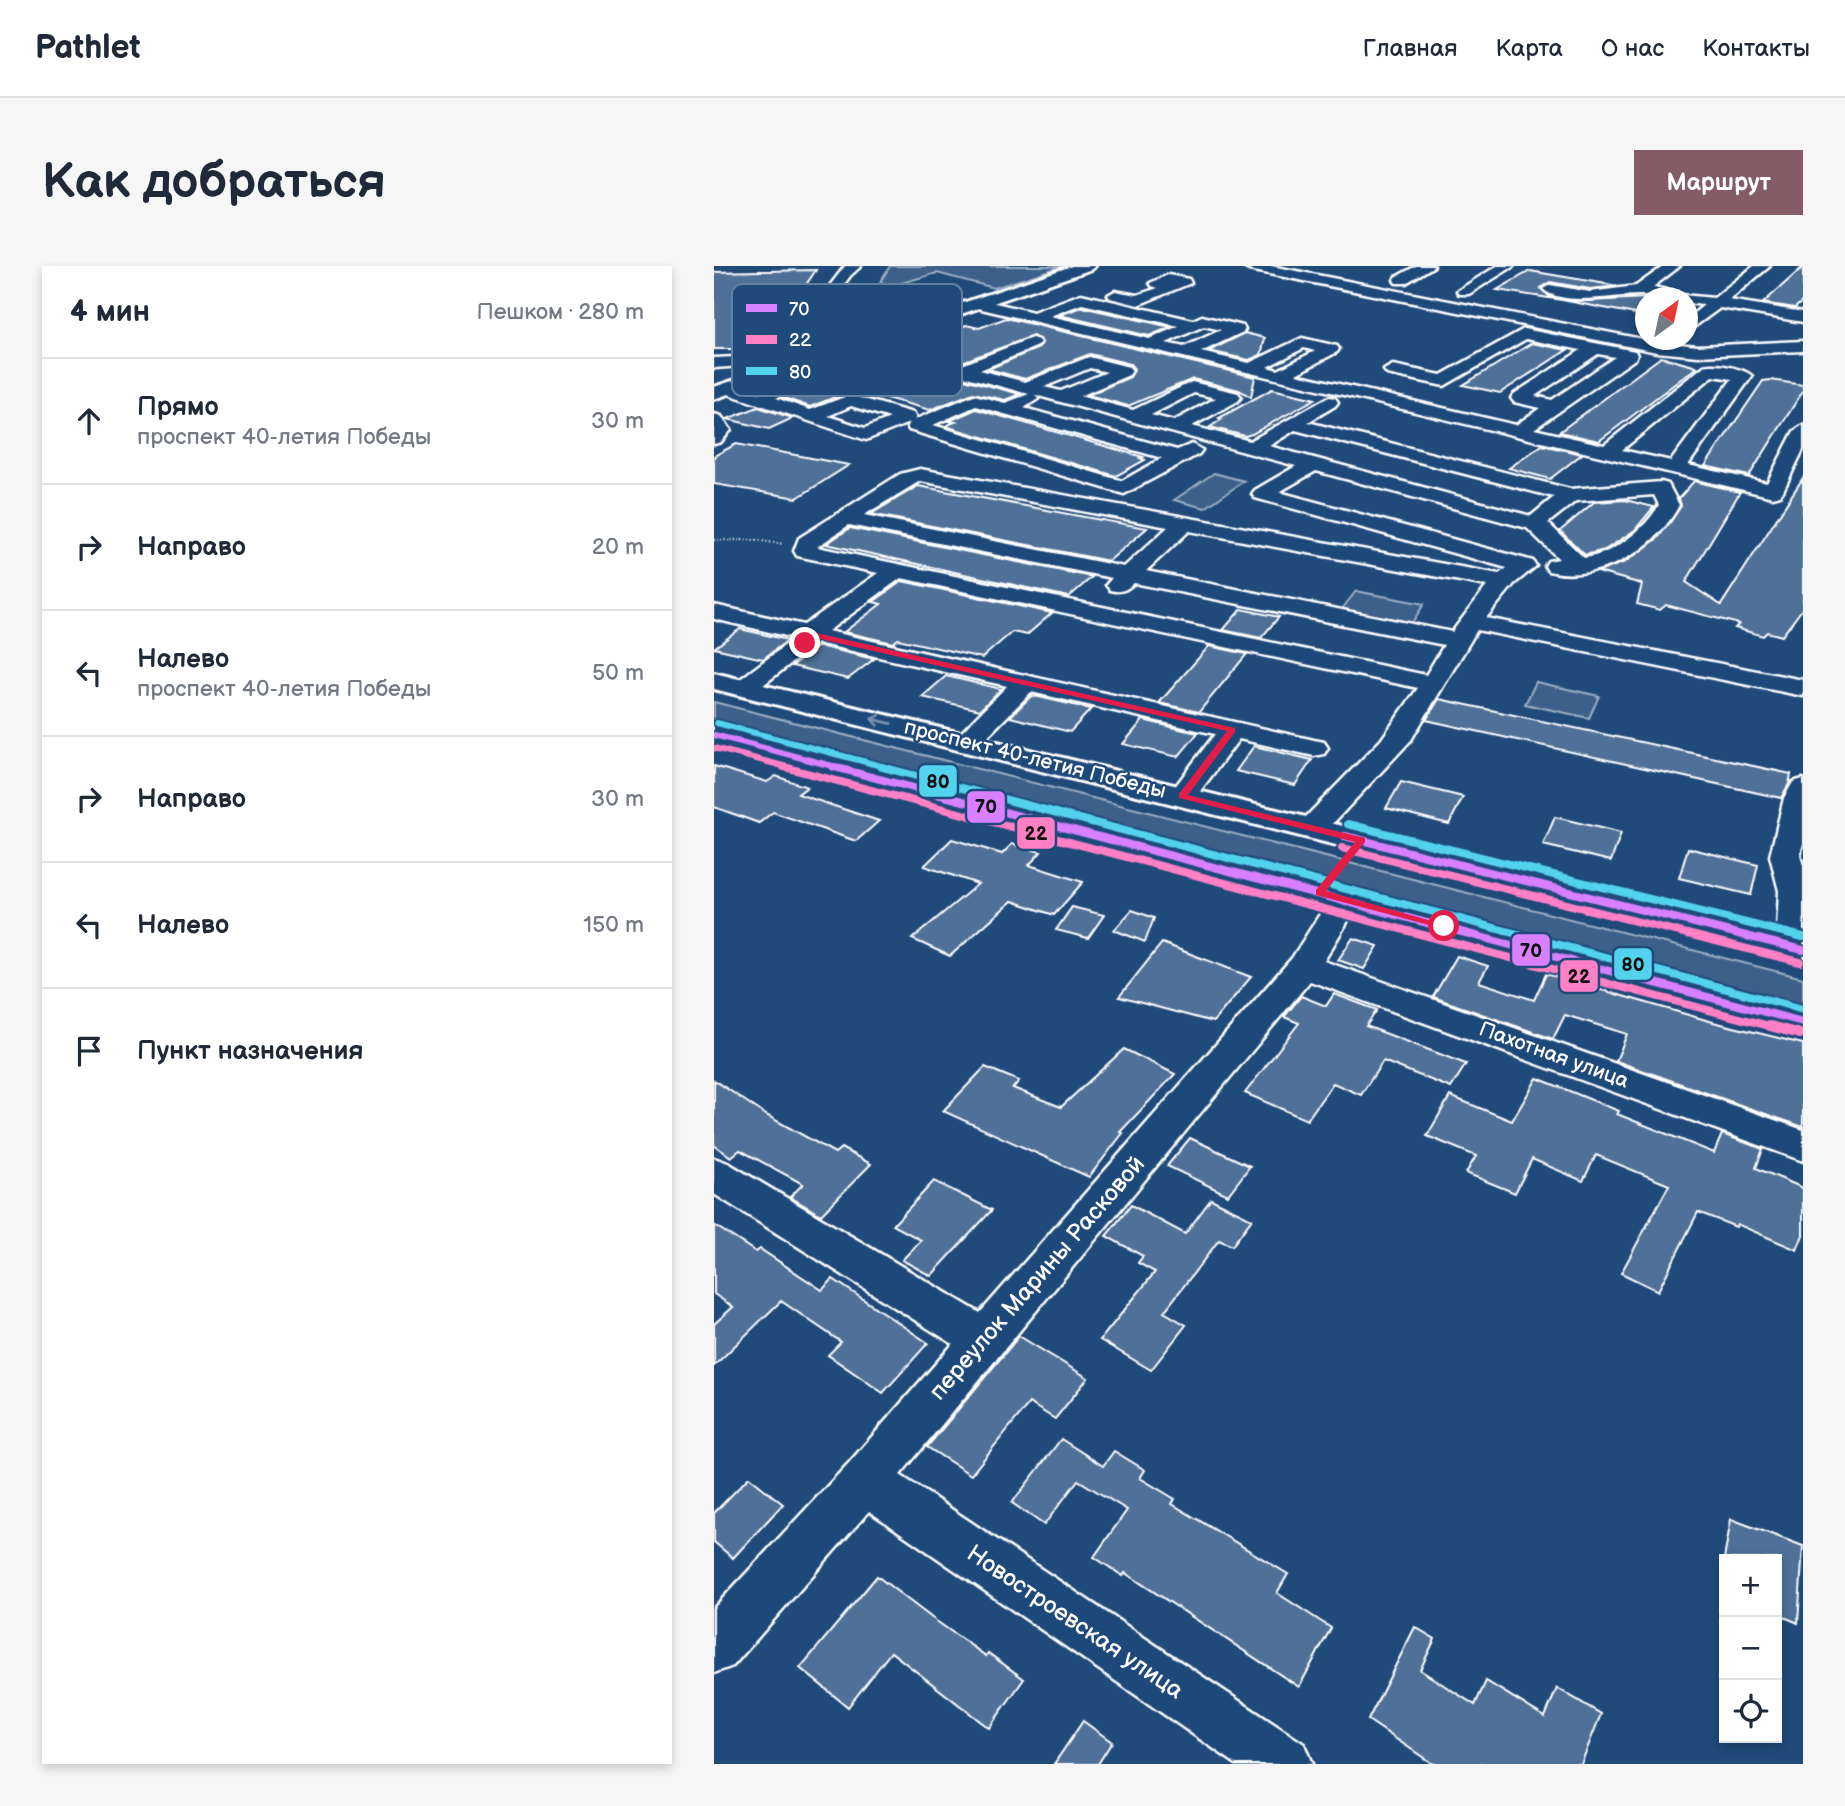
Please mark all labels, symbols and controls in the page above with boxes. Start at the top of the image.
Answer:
text: Pathlet [35,28,140,68]
text: Главная [1363,34,1457,63]
text: Карта [1495,34,1563,63]
text: О нас [1601,34,1664,63]
text: Контакты [1702,34,1810,63]
button: Маршрут [1634,150,1803,215]
text: Как добраться [42,153,386,212]
legend [732,284,962,396]
north arrow [1635,287,1698,350]
text: 4 мин [70,294,150,330]
text: Пешком · 280 m [476,298,644,326]
text: 70 [789,298,810,321]
text: 22 [789,329,812,352]
text: 80 [789,361,811,384]
text: Прямо [137,392,219,423]
icon: ahead [70,402,108,440]
text: 30 m [591,407,644,435]
text: проспект 40-летия Победы [137,423,431,451]
icon: right [70,528,108,566]
text: Направо [137,532,246,563]
text: 20 m [592,533,644,561]
route end [789,627,820,658]
text: Налево [137,644,229,675]
icon: left [70,654,108,692]
text: 50 m [592,659,644,687]
text: проспект 40-летия Победы [137,675,431,703]
one-way arrow [870,714,893,727]
street label: проспект 40-летия Победы [902,714,1168,804]
line badge: 80 [918,764,958,798]
text: 80 [926,771,950,794]
icon: right [70,780,108,818]
text: Направо [137,784,246,815]
text: 30 m [591,785,644,813]
line badge: 70 [966,790,1006,824]
text: 70 [975,796,997,819]
line badge: 22 [1016,816,1056,850]
text: 22 [1025,823,1048,846]
icon: left [70,906,108,944]
text: Налево [137,910,229,941]
route start [1428,910,1459,941]
text: 150 m [583,911,644,939]
line badge: 70 [1511,933,1551,967]
text: 70 [1520,940,1542,963]
line badge: 80 [1613,947,1653,981]
text: 80 [1621,954,1645,977]
line badge: 22 [1559,959,1599,993]
text: 22 [1568,966,1591,989]
street label: Пахотная улица [1476,1016,1633,1094]
icon: arrive [70,1032,108,1070]
text: Пункт назначения [137,1036,363,1067]
street label: переулок Марины Расковой [923,1150,1151,1406]
street label: Новостроевская улица [961,1539,1189,1705]
map controls [1719,1554,1782,1743]
button: + [1719,1554,1782,1617]
button: − [1719,1617,1782,1680]
button: locate [1719,1680,1782,1743]

